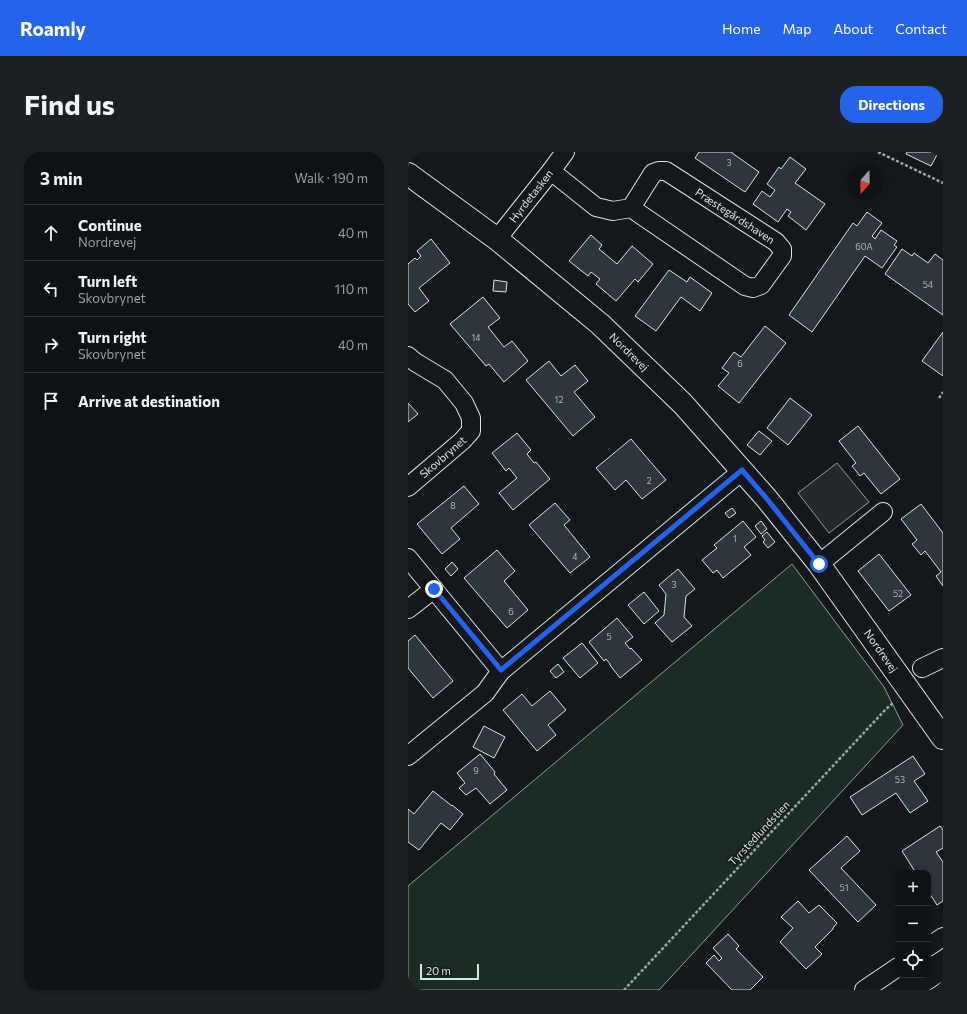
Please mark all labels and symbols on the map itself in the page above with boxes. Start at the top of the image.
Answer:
house number: 3 [726,157,732,168]
north arrow [847,164,883,200]
street label: Hyrdetasken [506,167,555,225]
street label: Præstegårdshaven [693,185,777,246]
house number: 60A [855,241,873,252]
house number: 54 [923,279,934,290]
street label: Nordrevej [607,330,652,374]
house number: 14 [471,332,481,343]
house number: 6 [737,358,743,369]
house number: 12 [555,394,563,405]
street label: Skovbrynet [417,433,469,480]
house number: 2 [647,475,652,486]
house number: 8 [450,500,456,511]
house number: 1 [733,533,737,544]
house number: 4 [572,551,578,562]
route start [810,555,828,573]
house number: 3 [671,579,677,590]
route end [425,580,443,598]
house number: 52 [893,588,903,599]
house number: 6 [508,606,514,617]
street label: Nordrevej [862,627,901,675]
house number: 5 [606,631,612,642]
house number: 9 [473,765,479,776]
house number: 53 [895,774,905,785]
street label: Tyrstedlundstien [725,798,792,868]
house number: 51 [839,882,849,893]
scale bar [420,962,479,981]

